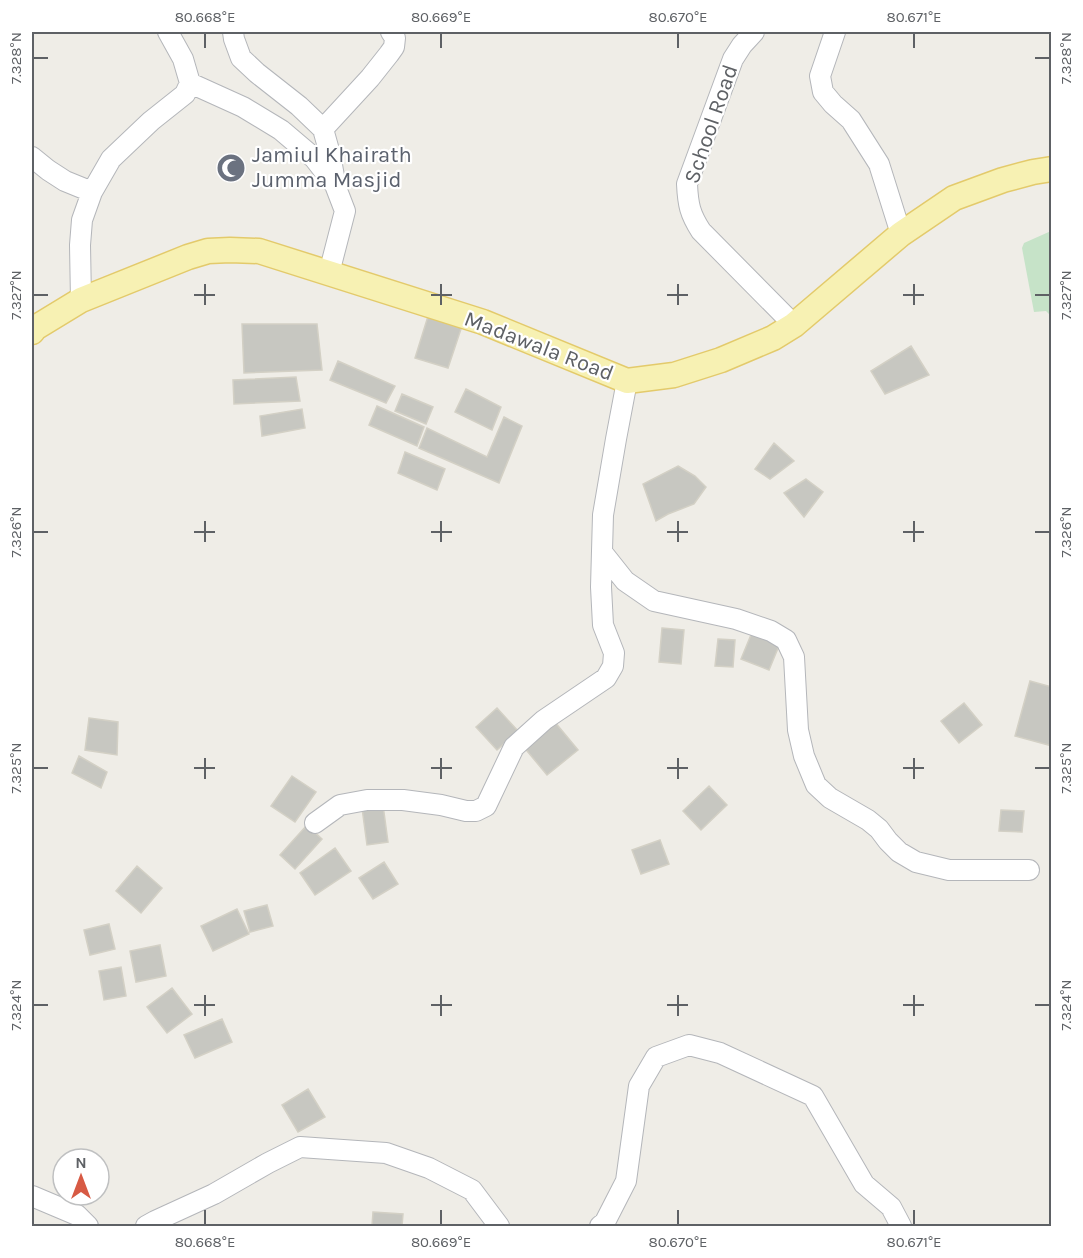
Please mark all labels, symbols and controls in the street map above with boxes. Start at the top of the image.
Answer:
text: 80.668°E [175,8,235,26]
text: 80.669°E [411,8,471,26]
text: 80.670°E [649,8,707,26]
text: 80.671°E [887,8,941,26]
text: 7.328°N [7,32,25,84]
text: 7.328°N [1057,32,1075,84]
street label: School Road [679,61,743,187]
place label: Jamiul Khairath Jumma Masjid [252,142,412,193]
mosque icon: Jamiul Khairath Jumma Masjid [215,152,247,184]
text: 7.327°N [7,270,25,320]
text: 7.327°N [1057,270,1075,320]
street label: Madawala Road [461,306,617,386]
text: 7.326°N [7,506,25,558]
text: 7.326°N [1057,506,1075,558]
text: 7.325°N [7,742,25,794]
text: 7.325°N [1057,742,1075,794]
text: 7.324°N [7,979,25,1031]
text: 7.324°N [1057,979,1075,1031]
north arrow [51,1147,111,1207]
text: N [75,1153,87,1172]
text: 80.668°E [175,1233,235,1251]
text: 80.669°E [411,1233,471,1251]
text: 80.670°E [649,1233,707,1251]
text: 80.671°E [887,1233,941,1251]

